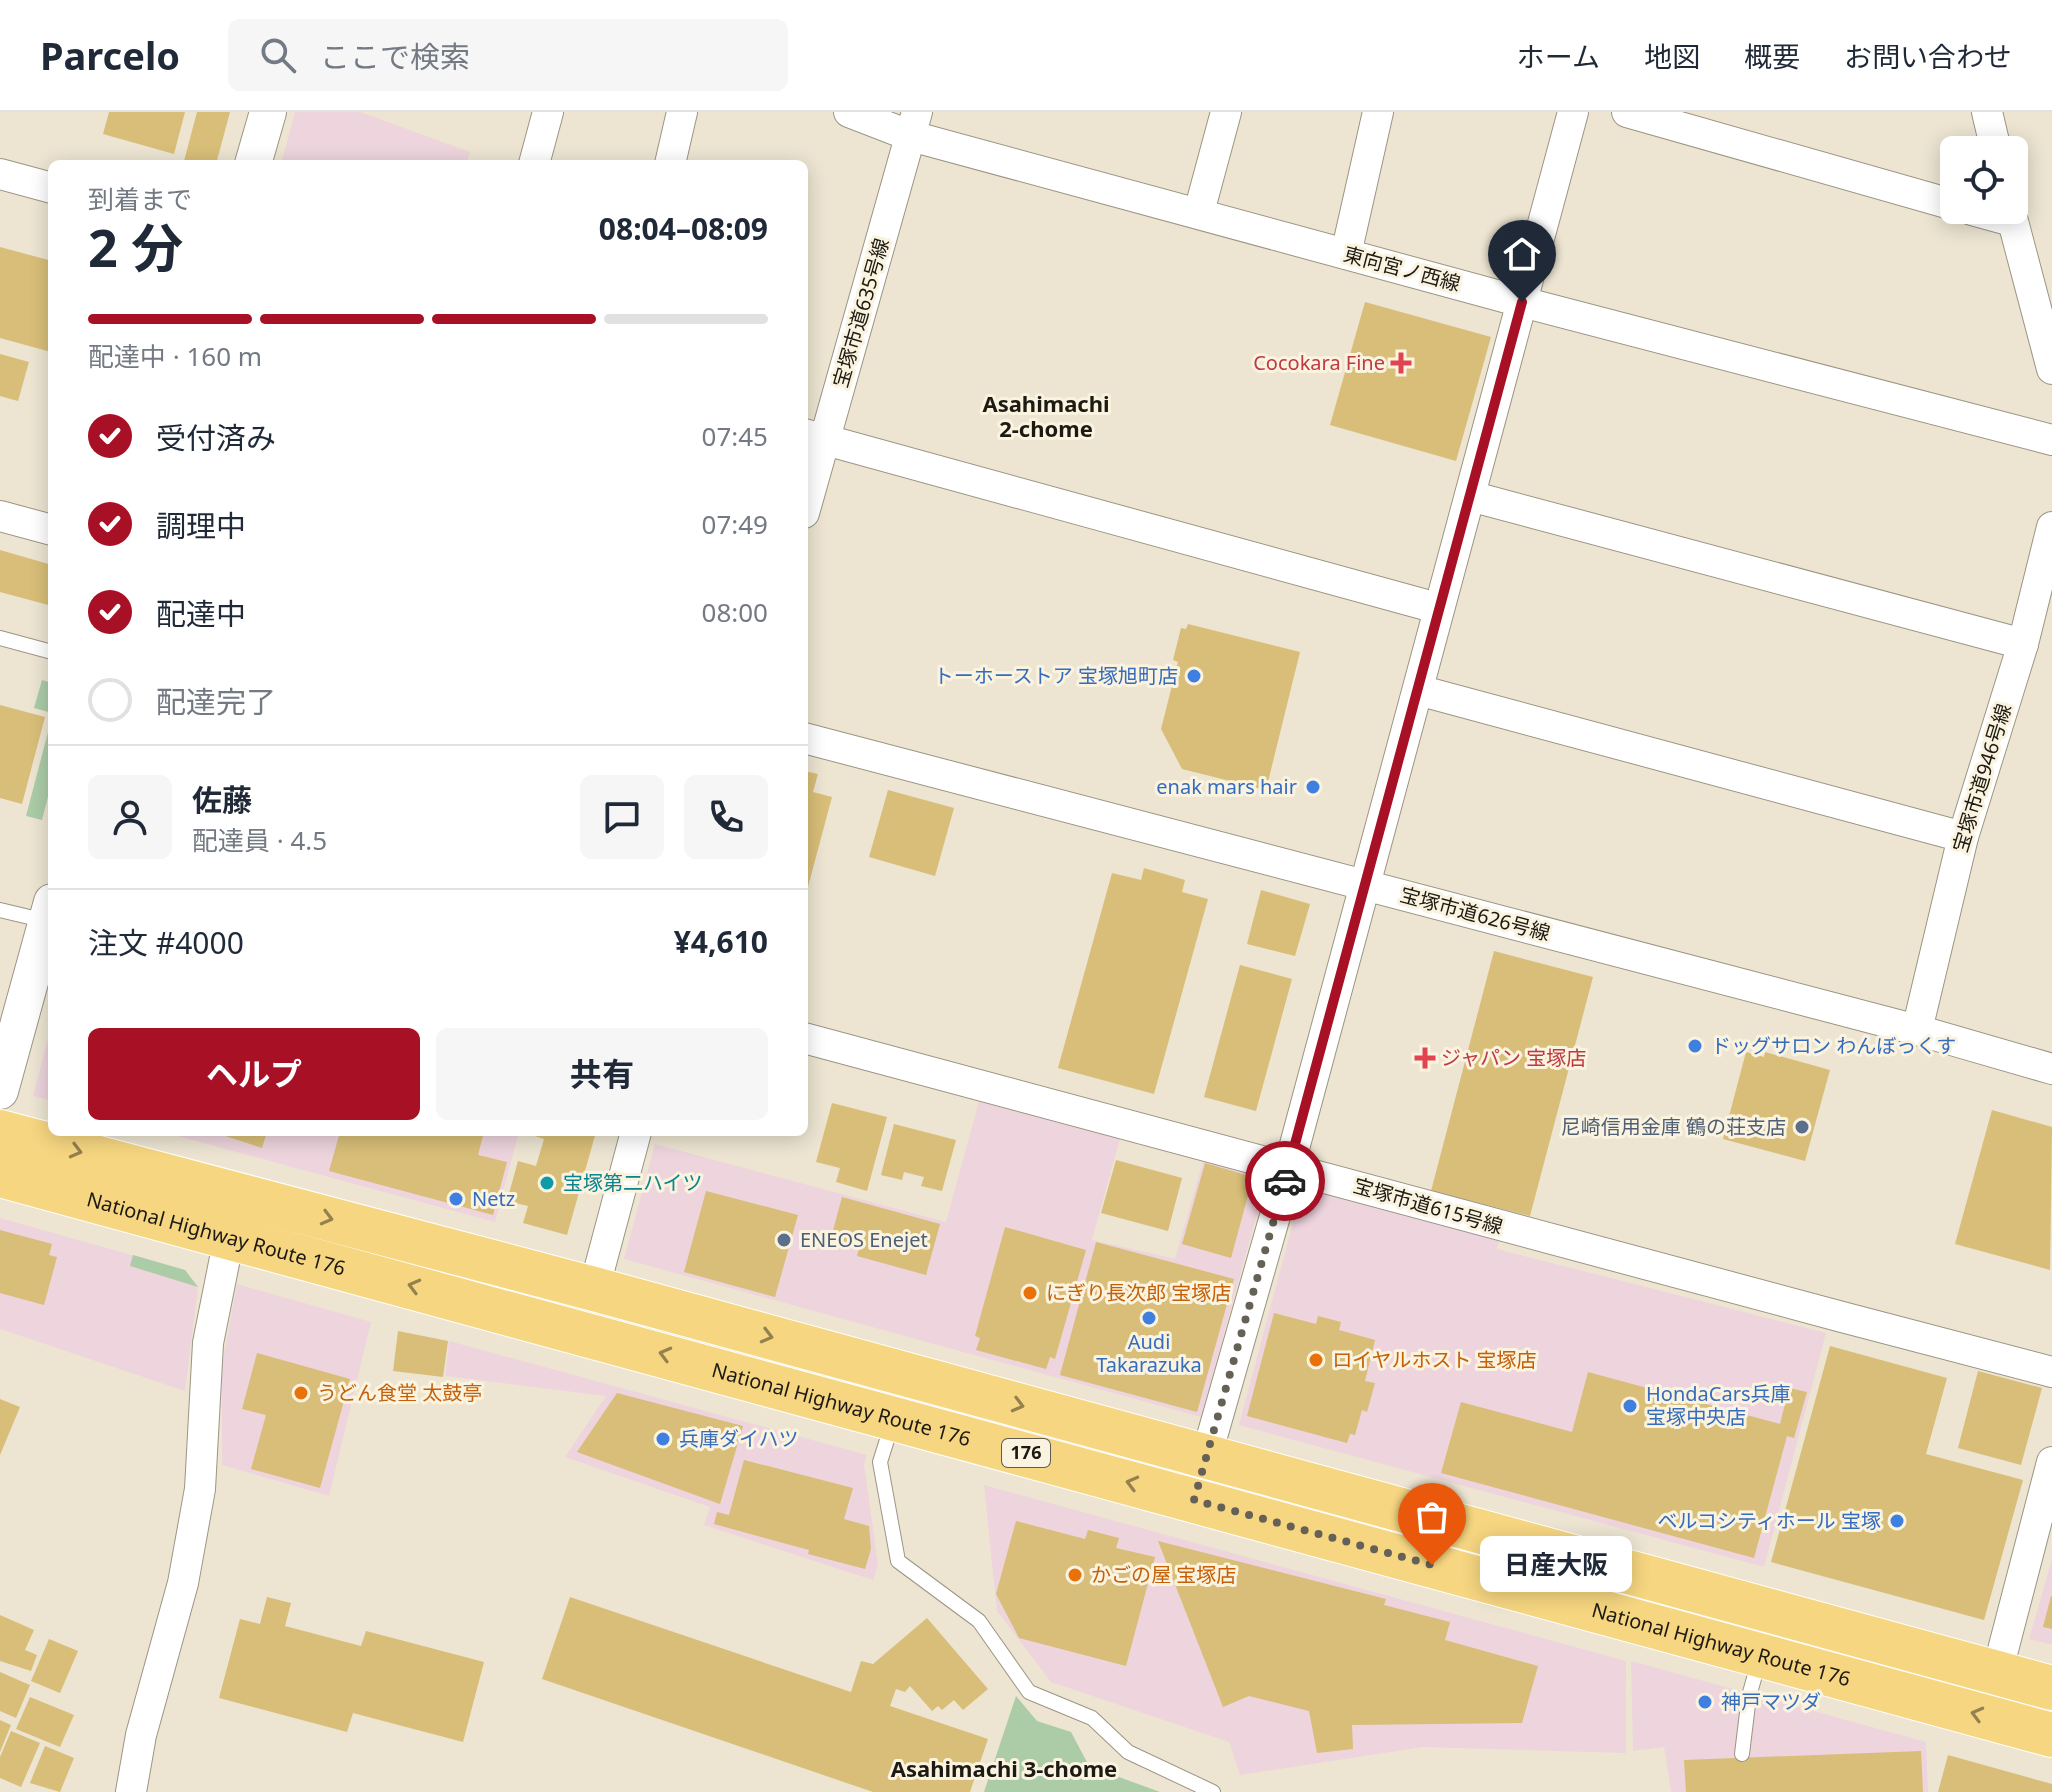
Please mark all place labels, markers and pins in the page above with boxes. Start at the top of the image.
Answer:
pin [1488,220,1556,302]
place label: Cocokara Fine [1253,349,1385,376]
marker: Cocokara Fine [1392,354,1410,372]
place label: トーホーストア 宝塚旭町店 [934,662,1178,689]
marker: トーホーストア 宝塚旭町店 [1185,667,1203,685]
place label: enak mars hair [1156,773,1297,800]
marker: enak mars hair [1304,778,1322,796]
place label: ドッグサロン わんぼっくす [1711,1032,1956,1059]
marker: ドッグサロン わんぼっくす [1686,1037,1704,1055]
place label: ジャパン 宝塚店 [1441,1044,1586,1071]
marker: ジャパン 宝塚店 [1416,1049,1434,1067]
place label: 尼崎信用金庫 鶴の荘支店 [1561,1113,1786,1140]
marker: 尼崎信用金庫 鶴の荘支店 [1793,1118,1811,1136]
place label: 宝塚第二ハイツ [563,1169,703,1196]
marker: 宝塚第二ハイツ [538,1174,556,1192]
place label: Netz [472,1185,515,1212]
marker: Netz [447,1190,465,1208]
place label: ENEOS Enejet [800,1226,928,1253]
marker: ENEOS Enejet [775,1231,793,1249]
place label: にぎり長次郎 宝塚店 [1046,1279,1231,1306]
marker: にぎり長次郎 宝塚店 [1021,1284,1039,1302]
marker: Audi Takarazuka [1140,1309,1158,1327]
place label: Audi Takarazuka [1096,1328,1202,1378]
place label: ロイヤルホスト 宝塚店 [1332,1346,1537,1373]
marker: ロイヤルホスト 宝塚店 [1307,1351,1325,1369]
place label: うどん食堂 太鼓亭 [317,1379,482,1406]
place label: HondaCars兵庫 宝塚中央店 [1646,1380,1791,1430]
marker: うどん食堂 太鼓亭 [292,1384,310,1402]
marker: HondaCars兵庫 宝塚中央店 [1621,1397,1639,1415]
place label: 兵庫ダイハツ [679,1425,799,1452]
marker: 兵庫ダイハツ [654,1430,672,1448]
pin [1398,1483,1466,1565]
place label: ベルコシティホール 宝塚 [1657,1507,1881,1534]
marker: ベルコシティホール 宝塚 [1888,1512,1906,1530]
callout: 日産大阪 [1480,1537,1632,1593]
place label: かごの屋 宝塚店 [1091,1561,1236,1588]
marker: かごの屋 宝塚店 [1066,1566,1084,1584]
place label: 神戸マツダ [1721,1688,1821,1715]
marker: 神戸マツダ [1696,1693,1714,1711]

